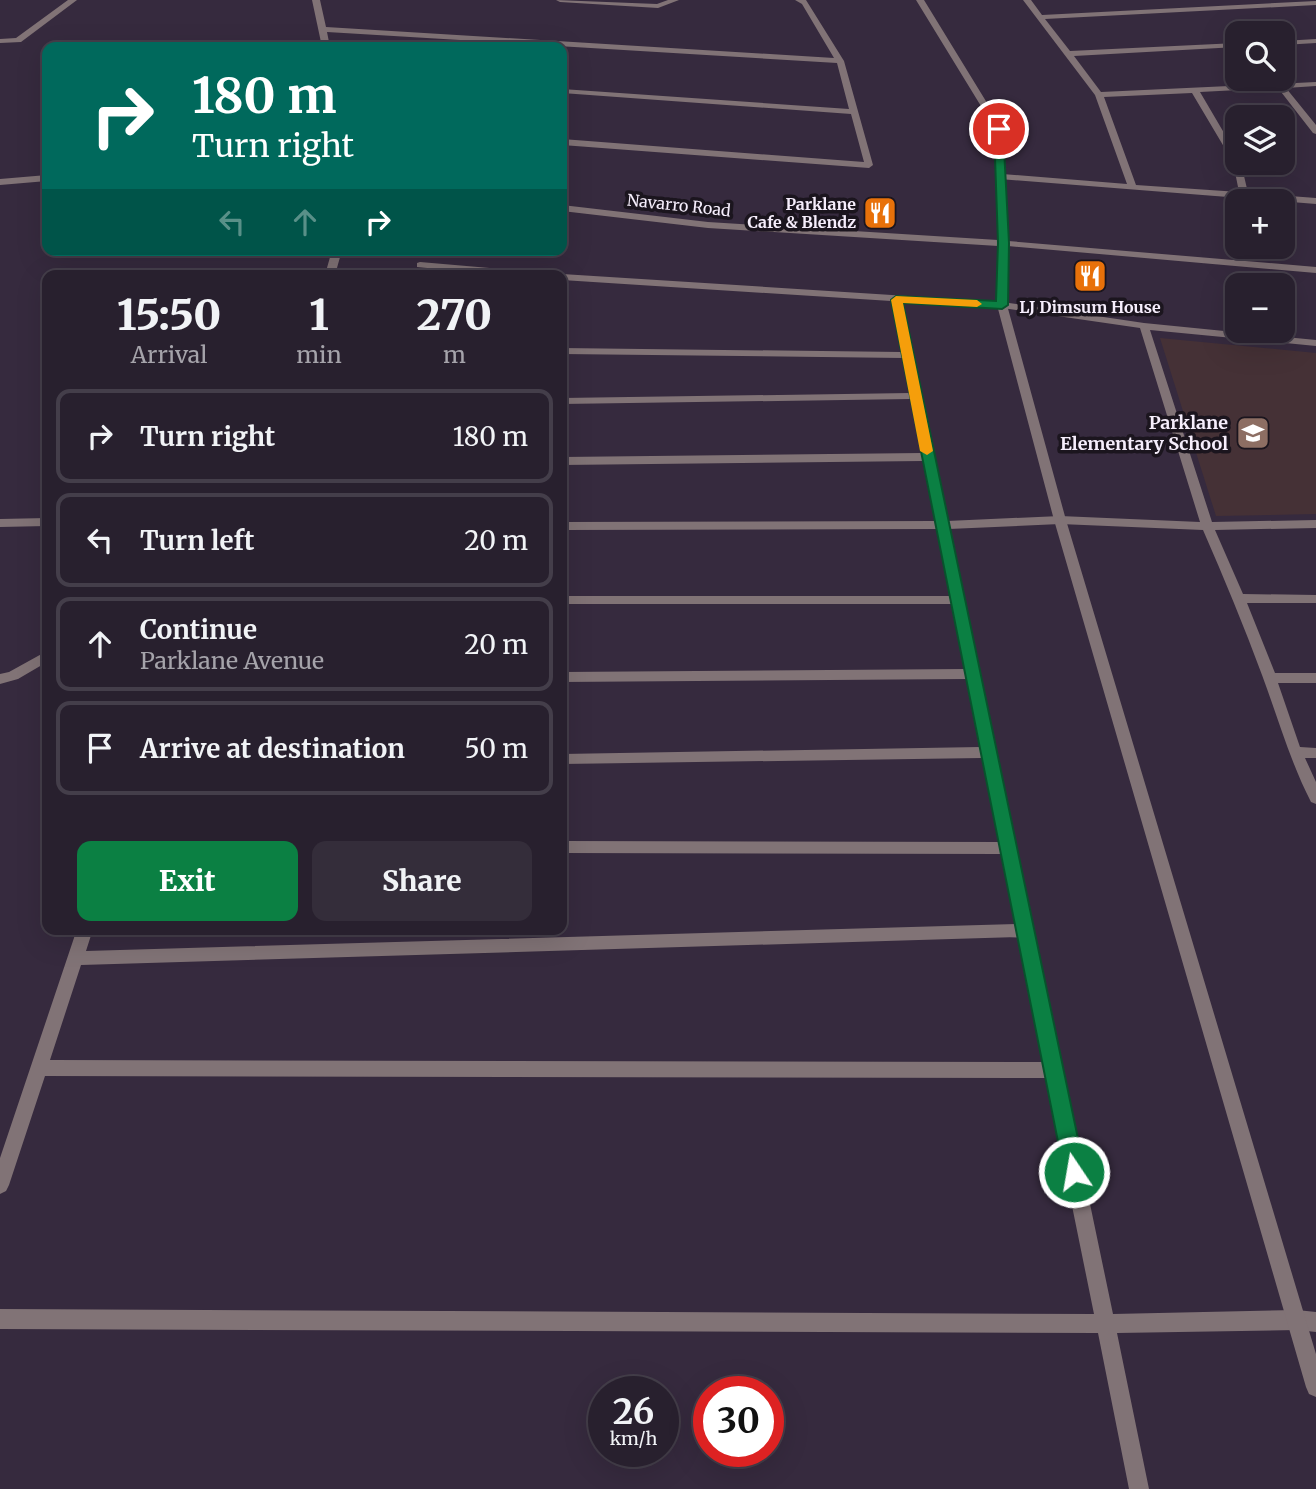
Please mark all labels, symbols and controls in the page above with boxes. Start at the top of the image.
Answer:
map controls [1225,21,1295,343]
button: search [1225,21,1295,91]
text: 180 m [192,65,337,126]
icon: right [77,70,168,161]
pin [969,99,1029,159]
button: layers [1225,105,1295,175]
icon: arrive [980,110,1018,148]
text: Turn right [192,126,354,166]
button: + [1225,189,1295,259]
street label: Navarro Road [626,190,732,220]
place label: Parklane Cafe & Blendz [747,194,856,232]
restaurant icon: Parklane Cafe & Blendz [861,194,899,232]
icon: left [213,203,251,241]
icon: ahead [286,203,324,241]
icon: right [359,203,397,241]
restaurant icon: LJ Dimsum House [1071,257,1109,295]
button: − [1225,273,1295,343]
text: 15:50 [117,289,221,341]
text: 1 [309,289,329,341]
text: 270 [417,289,492,341]
place label: LJ Dimsum House [1019,297,1161,317]
text: Arrival [131,340,208,369]
text: min [296,340,342,369]
text: m [443,340,466,369]
place label: Parklane Elementary School [1060,411,1228,455]
school or university icon: Parklane Elementary School [1234,414,1272,452]
icon: right [81,417,119,455]
text: Turn right [140,420,275,453]
text: 180 m [453,420,528,453]
icon: left [81,521,119,559]
text: Turn left [140,524,254,557]
text: 20 m [464,524,528,557]
text: Continue [140,613,257,646]
icon: ahead [81,625,119,663]
text: 20 m [464,628,528,661]
text: Parklane Avenue [140,646,324,675]
icon: arrive [81,729,119,767]
text: Arrive at destination [140,732,405,765]
text: 50 m [464,732,528,765]
button: Exit [77,841,298,921]
button: Share [312,841,532,921]
position arrow [1037,1135,1111,1209]
speed limit sign: 30 [693,1376,784,1467]
text: 26 [613,1390,654,1434]
text: km/h [610,1427,657,1450]

